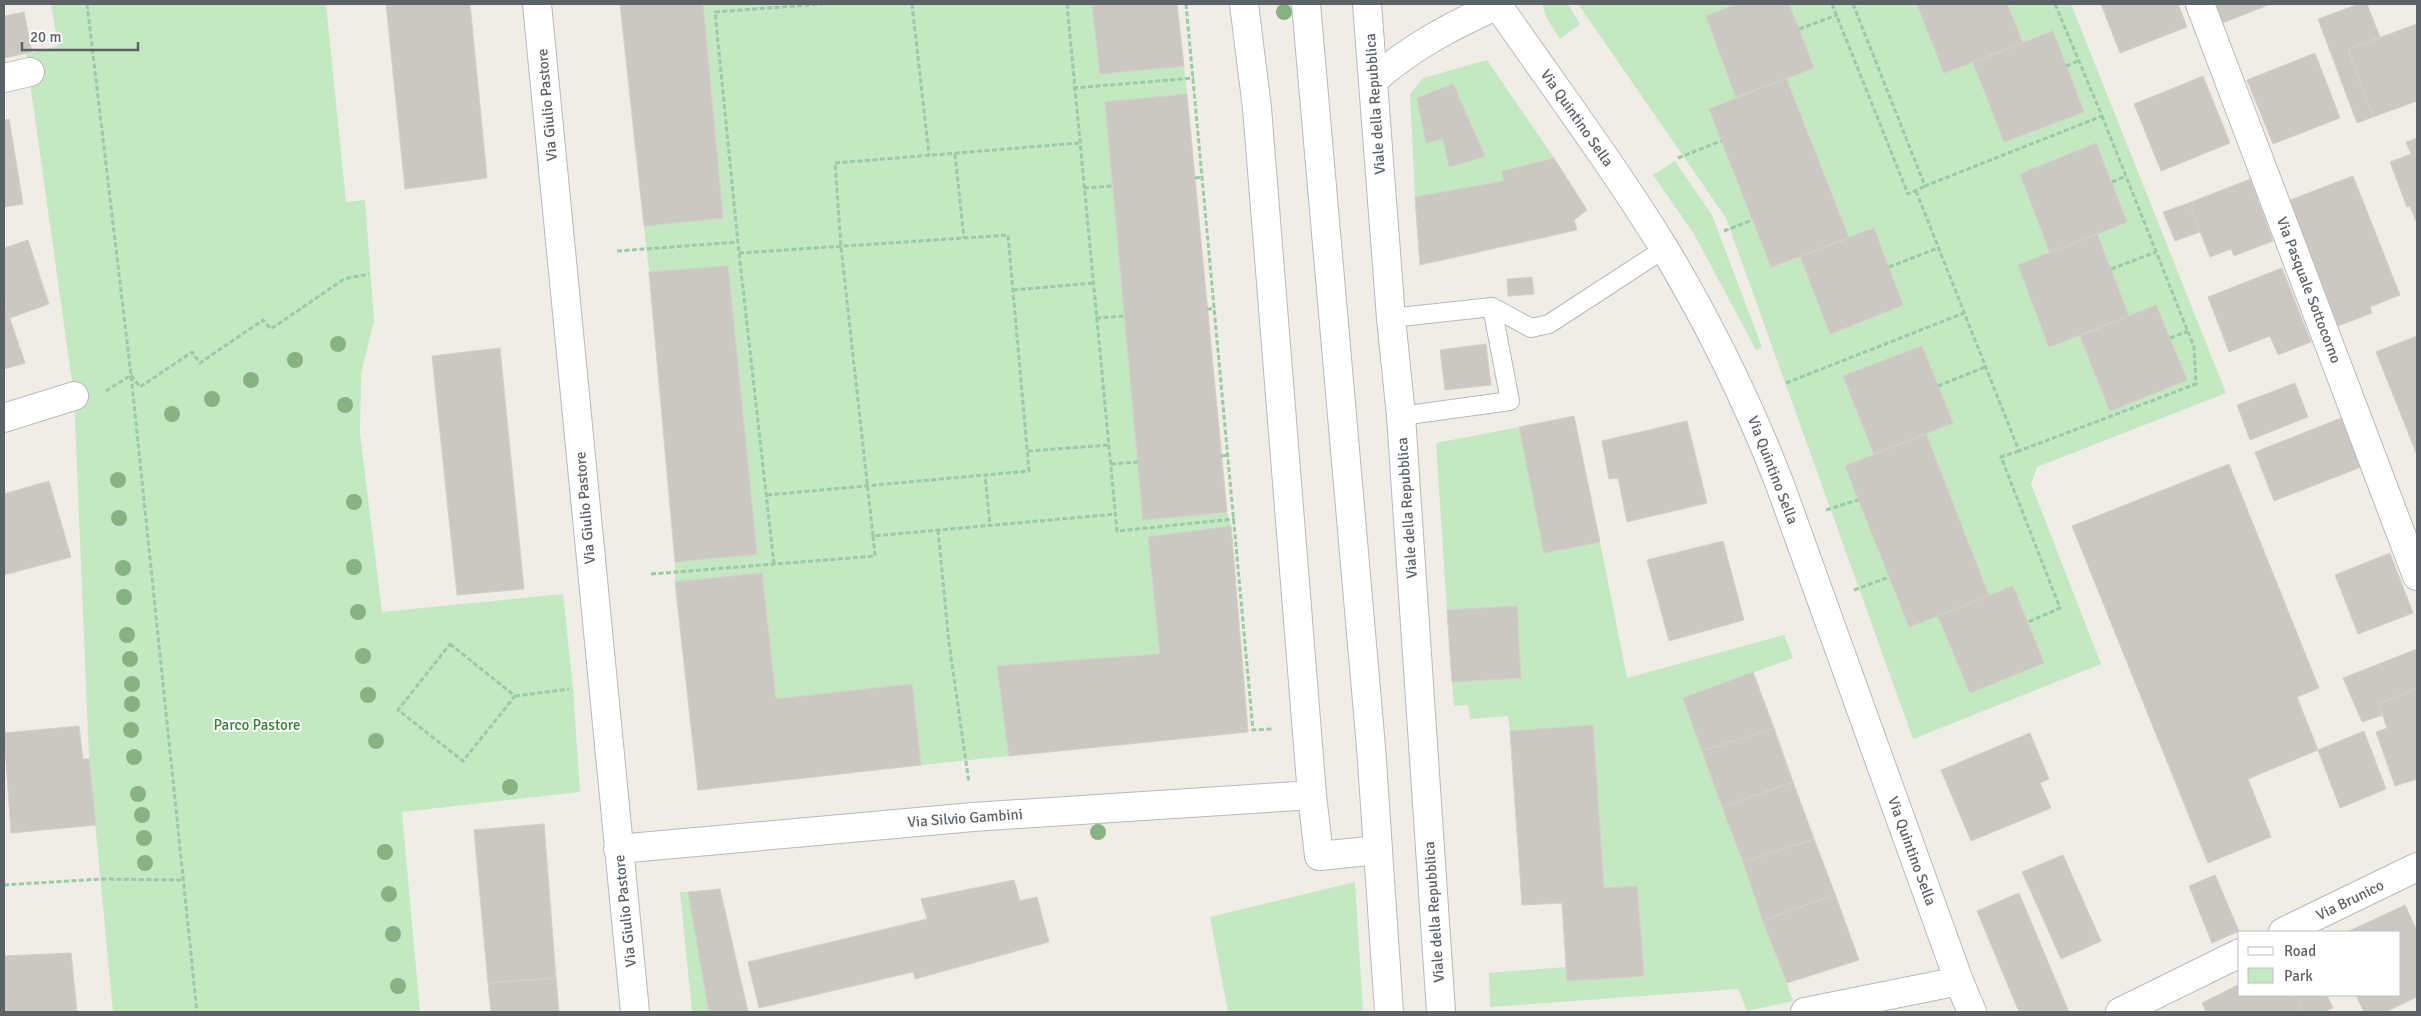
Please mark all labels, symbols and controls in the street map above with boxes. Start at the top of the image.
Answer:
scale bar [22,20,139,52]
text: 20 m [30,28,61,46]
street label: Viale della Repubblica [1361,33,1389,175]
street label: Via Giulio Pastore [533,48,561,162]
street label: Via Quintino Sella [1537,66,1617,170]
street label: Via Pasquale Sottocorno [2273,214,2345,366]
street label: Via Quintino Sella [1744,413,1802,527]
street label: Viale della Repubblica [1393,437,1421,579]
street label: Via Giulio Pastore [571,451,599,565]
park label: Parco Pastore [213,716,301,734]
street label: Via Quintino Sella [1884,794,1940,908]
street label: Via Silvio Gambini [907,805,1023,831]
street label: Viale della Repubblica [1420,841,1448,983]
street label: Via Giulio Pastore [610,854,640,968]
street label: Via Brunico [2313,876,2387,924]
legend [2238,931,2401,996]
text: Road [2284,942,2316,960]
text: Park [2284,967,2313,985]

